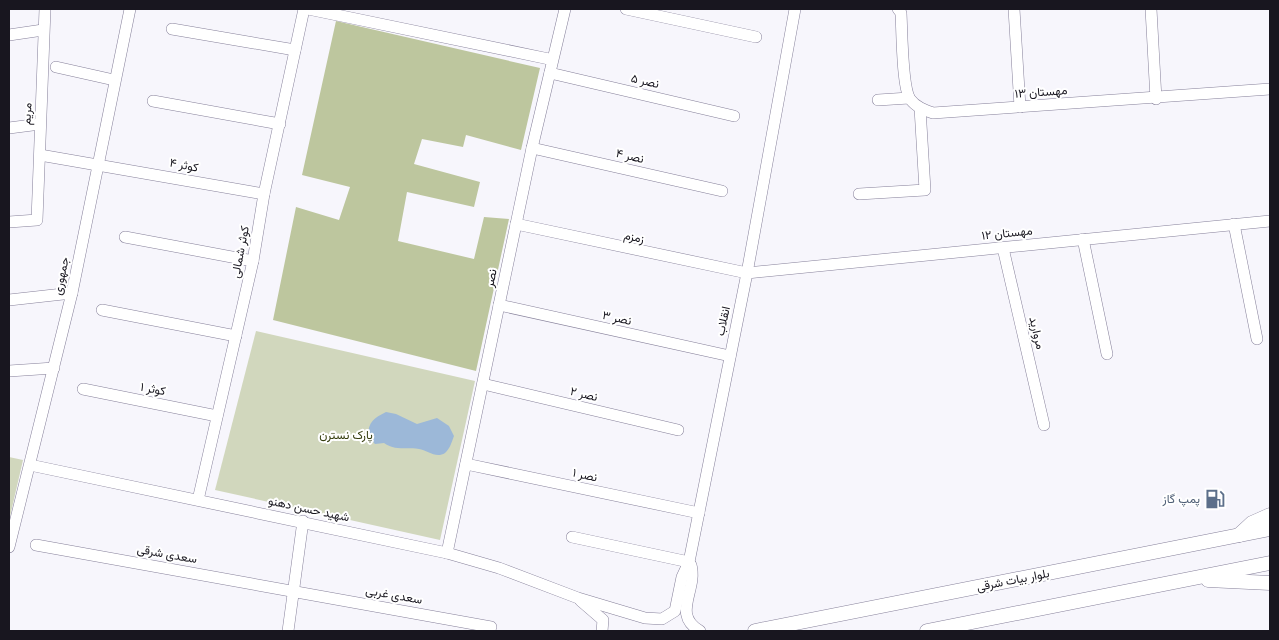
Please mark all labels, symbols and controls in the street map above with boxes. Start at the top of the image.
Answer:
street label: نصر ۵ [629,71,660,92]
street label: مهستان ۱۳ [1014,83,1068,102]
street label: مریم [20,103,35,125]
street label: نصر ۴ [614,146,645,167]
street label: کوثر ۴ [168,155,200,176]
street label: مهستان ۱۲ [981,223,1033,244]
street label: کوثر شمالی [228,225,253,279]
street label: زمزم [622,228,645,247]
street label: جمهوری [50,256,73,297]
street label: نصر [482,268,501,290]
street label: انقلاب [713,305,733,337]
street label: نصر ۳ [601,308,633,329]
street label: مروارید [1025,315,1048,351]
street label: کوثر ۱ [139,380,167,399]
street label: نصر ۲ [569,384,599,405]
park label: پارک نسترن [319,428,373,443]
street label: نصر ۱ [571,466,599,485]
fuel station icon: پمپ گاز [1204,488,1226,510]
place label: پمپ گاز [1162,492,1200,507]
street label: شهید حسن دهنو [267,494,351,525]
street label: سعدی شرقی [136,542,198,567]
street label: بلوار بیات شرقی [975,566,1051,595]
street label: سعدی غربی [364,583,423,608]

